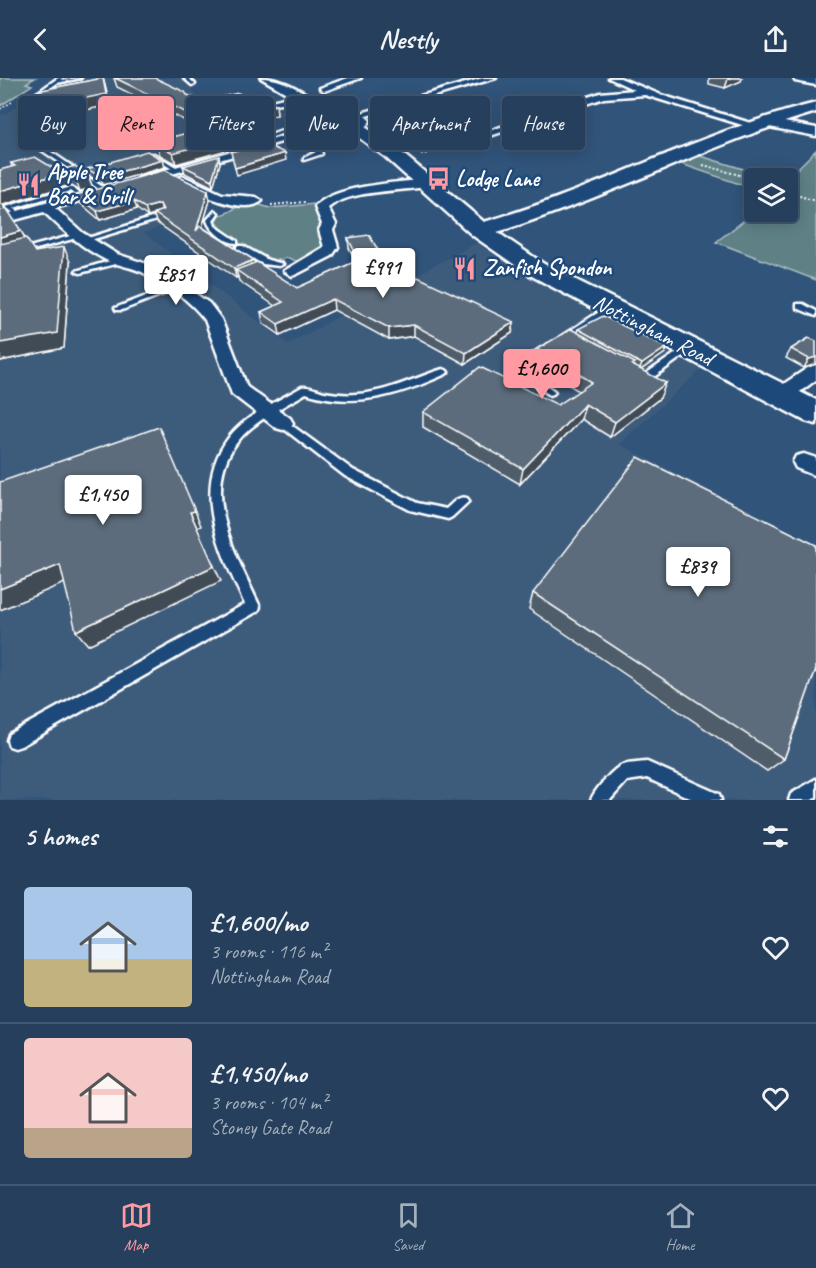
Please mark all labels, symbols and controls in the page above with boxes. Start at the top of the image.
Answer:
text: Nestly [379,22,437,56]
icon: back [24,23,57,56]
icon: share [759,23,792,56]
chip: Buy [18,96,86,150]
chip: Rent [98,96,174,150]
chip: Filters [186,96,274,150]
chip: New [286,96,358,150]
chip: Apartment [370,96,490,150]
chip: House [502,96,585,150]
place label: Apple Tree Bar & Grill [47,158,134,211]
place label: Lodge Lane [456,165,542,193]
bus stop icon: Lodge Lane [425,166,451,192]
map controls [744,168,798,222]
button: layers [744,168,798,222]
restaurant icon: Apple Tree Bar & Grill [16,172,42,198]
pin: £991 [347,248,419,299]
place label: Zanfish Spondon [483,254,612,282]
pin: £851 [140,255,212,306]
text: £991 [365,255,401,280]
restaurant icon: Zanfish Spondon [452,255,478,281]
text: £851 [158,262,194,287]
street label: Nottingham Road [588,288,721,374]
pin: £1,600 [493,349,591,400]
text: £1,600 [517,356,567,381]
pin: £1,450 [54,475,152,526]
text: £1,450 [79,482,127,507]
pin: £839 [662,547,734,598]
text: £839 [680,554,716,579]
text: 5 homes [24,820,97,853]
icon: filters [759,820,792,853]
text: £1,600/mo [210,906,308,939]
icon: home [72,911,144,983]
icon: heart [759,931,792,964]
text: 3 rooms · 116 m² [210,939,327,964]
text: Nottingham Road [210,964,329,989]
text: £1,450/mo [210,1057,307,1090]
icon: home [72,1062,144,1134]
icon: heart [759,1082,792,1115]
text: 3 rooms · 104 m² [210,1090,327,1115]
text: Stoney Gate Road [210,1115,330,1140]
tab: Map [120,1199,153,1255]
tab: Saved [392,1199,425,1255]
tab: Home [664,1199,697,1255]

